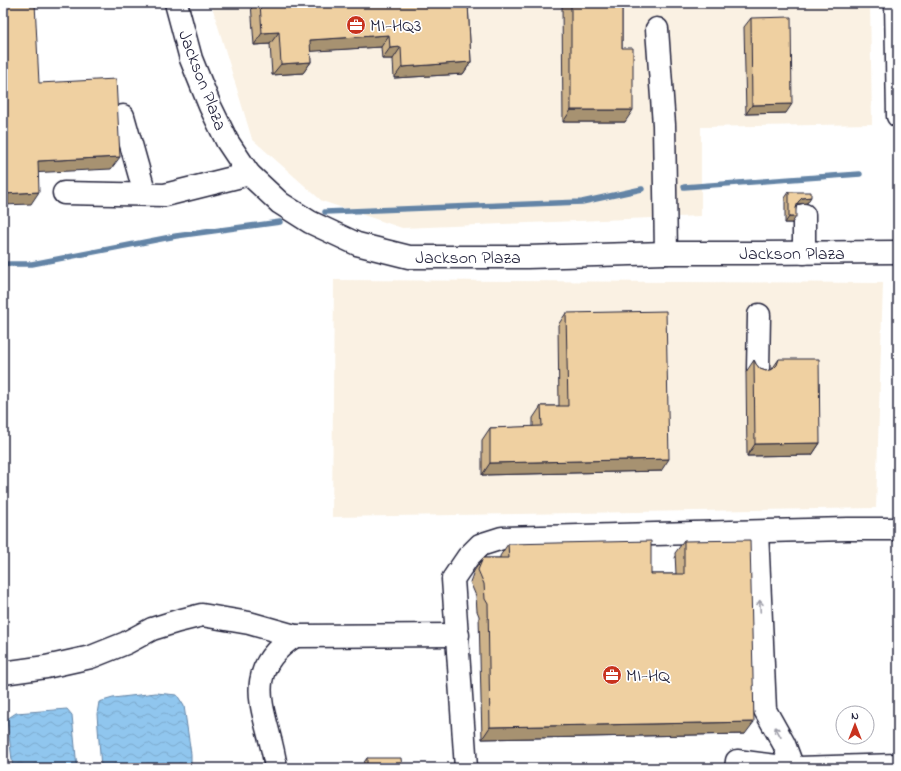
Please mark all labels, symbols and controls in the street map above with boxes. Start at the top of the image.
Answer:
office icon: MI-HQ3 [345,14,367,36]
place label: MI-HQ3 [370,14,421,40]
street label: Jackson Plaza [170,27,232,135]
street label: Jackson Plaza [739,242,845,268]
street label: Jackson Plaza [415,246,521,272]
one-way arrow [757,600,764,613]
office icon: MI-HQ [601,664,623,686]
place label: MI-HQ [626,664,670,690]
north arrow [835,705,875,745]
text: N [851,708,859,724]
one-way arrow [773,726,781,738]

